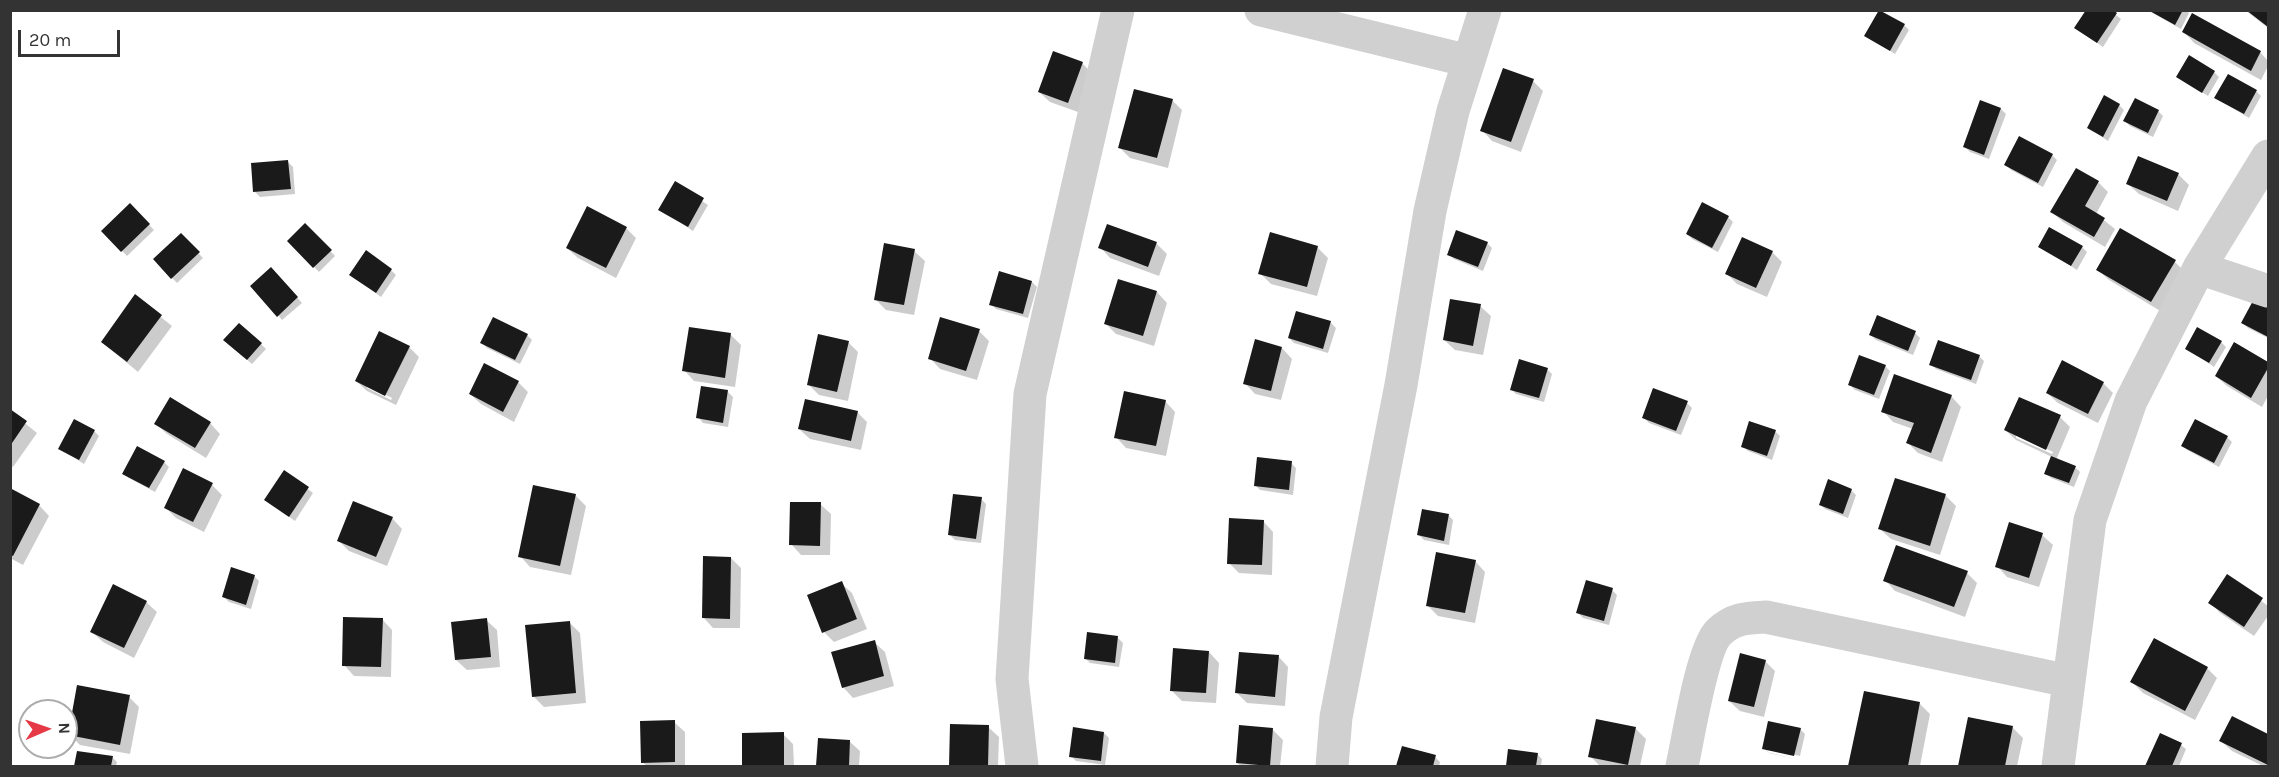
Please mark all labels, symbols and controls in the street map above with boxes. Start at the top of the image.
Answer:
scale bar [21,18,123,56]
text: 20 m [29,29,71,51]
north arrow [18,699,78,759]
text: N [55,722,74,734]

